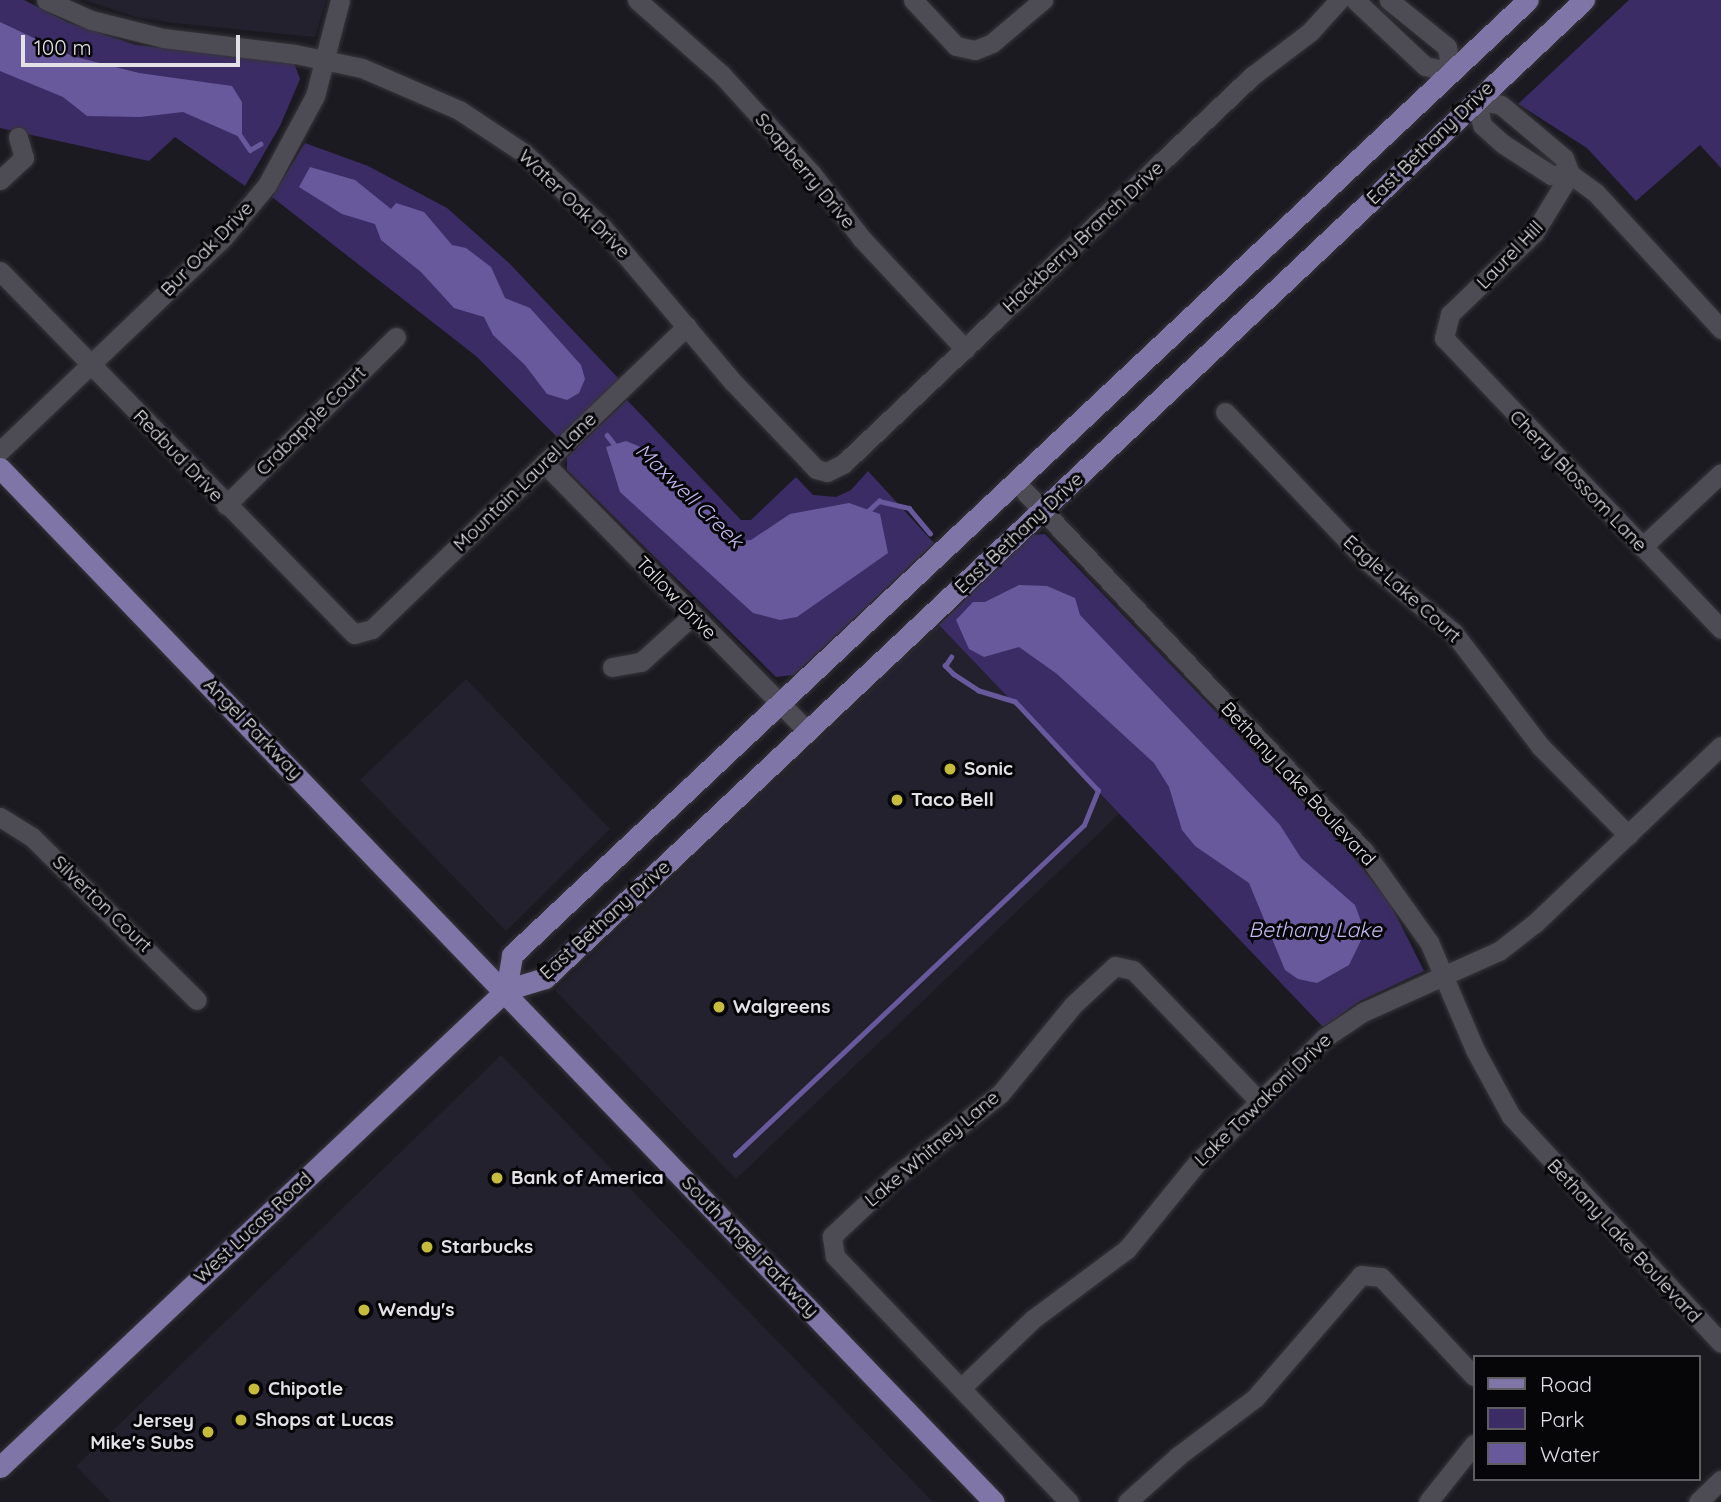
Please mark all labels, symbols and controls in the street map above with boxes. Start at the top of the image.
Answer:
scale bar [24,21,243,65]
text: 100 m [34,34,92,60]
street label: East Bethany Drive [1362,77,1498,209]
street label: Soapberry Drive [750,109,860,233]
street label: Water Oak Drive [513,145,635,263]
street label: Hackberry Branch Drive [998,157,1168,317]
street label: Bur Oak Drive [156,197,258,301]
street label: Laurel Hill [1472,216,1548,294]
street label: Crabapple Court [251,361,371,481]
street label: Redbud Drive [128,405,228,507]
street label: Cherry Blossom Lane [1505,406,1651,556]
street label: Mountain Laurel Lane [449,408,601,556]
water label: Maxwell Creek [631,437,749,553]
street label: East Bethany Drive [950,468,1088,598]
street label: Eagle Lake Court [1339,530,1465,648]
street label: Tallow Drive [631,552,721,644]
street label: Angel Parkway [199,674,307,784]
street label: Bethany Lake Boulevard [1216,697,1380,871]
place label: Sonic [964,758,1013,780]
marker: Sonic [942,761,958,777]
place label: Taco Bell [911,789,994,811]
marker: Taco Bell [889,792,905,808]
street label: Silverton Court [48,851,156,957]
street label: East Bethany Drive [535,856,675,984]
water label: Bethany Lake [1248,916,1382,942]
place label: Walgreens [733,996,830,1018]
marker: Walgreens [711,999,727,1015]
street label: Lake Tawakoni Drive [1190,1029,1336,1171]
street label: Lake Whitney Lane [860,1086,1004,1212]
street label: Bethany Lake Boulevard [1542,1154,1706,1328]
place label: Bank of America [511,1167,664,1189]
street label: West Lucas Road [189,1168,317,1288]
marker: Bank of America [489,1170,505,1186]
street label: South Angel Parkway [677,1172,823,1322]
place label: Starbucks [441,1236,533,1258]
marker: Starbucks [419,1239,435,1255]
place label: Wendy's [378,1299,454,1321]
marker: Wendy's [356,1302,372,1318]
legend [1472,1355,1700,1481]
text: Road [1540,1371,1592,1397]
place label: Chipotle [268,1378,343,1400]
marker: Chipotle [246,1381,262,1397]
text: Park [1540,1406,1584,1432]
place label: Shops at Lucas [255,1409,394,1431]
place label: Jersey Mike's Subs [90,1410,194,1454]
marker: Shops at Lucas [233,1412,249,1428]
marker: Jersey Mike's Subs [200,1424,216,1440]
text: Water [1540,1441,1600,1467]

